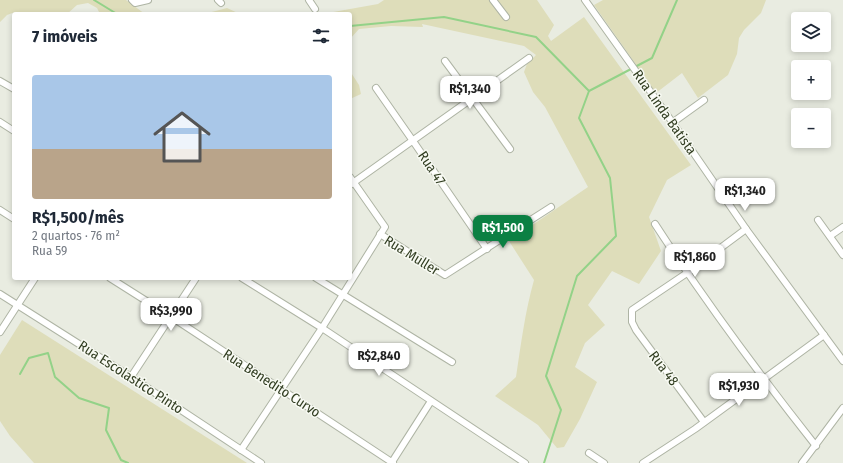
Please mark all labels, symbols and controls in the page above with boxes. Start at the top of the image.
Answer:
map controls [791,12,831,148]
button: layers [791,12,831,52]
icon: filters [310,25,332,47]
text: 7 imóveis [32,26,97,47]
button: + [791,60,831,100]
street label: Rua Linda Batista [629,67,700,158]
pin: R$1,340 [433,76,507,110]
text: R$1,340 [449,81,491,96]
icon: home [146,101,218,173]
button: − [791,108,831,148]
street label: Rua 47 [414,148,449,189]
pin: R$1,340 [708,178,782,212]
text: R$1,340 [724,183,766,198]
text: R$1,500/mês [32,207,124,228]
pin: R$1,500 [466,215,540,249]
text: R$1,500 [482,220,524,235]
text: 2 quartos · 76 m² [32,228,120,243]
street label: Rua Muller [381,232,442,279]
text: Rua 59 [32,243,67,258]
pin: R$1,860 [658,244,732,278]
text: R$1,860 [674,249,716,264]
pin: R$3,990 [134,298,208,332]
text: R$3,990 [149,303,193,318]
street label: Rua Escolastico Pinto [75,337,186,418]
pin: R$2,840 [342,343,416,377]
street label: Rua Benedito Curvo [220,346,324,421]
text: R$2,840 [357,348,401,363]
street label: Rua 48 [645,348,682,389]
pin: R$1,930 [702,373,776,407]
text: R$1,930 [718,378,760,393]

